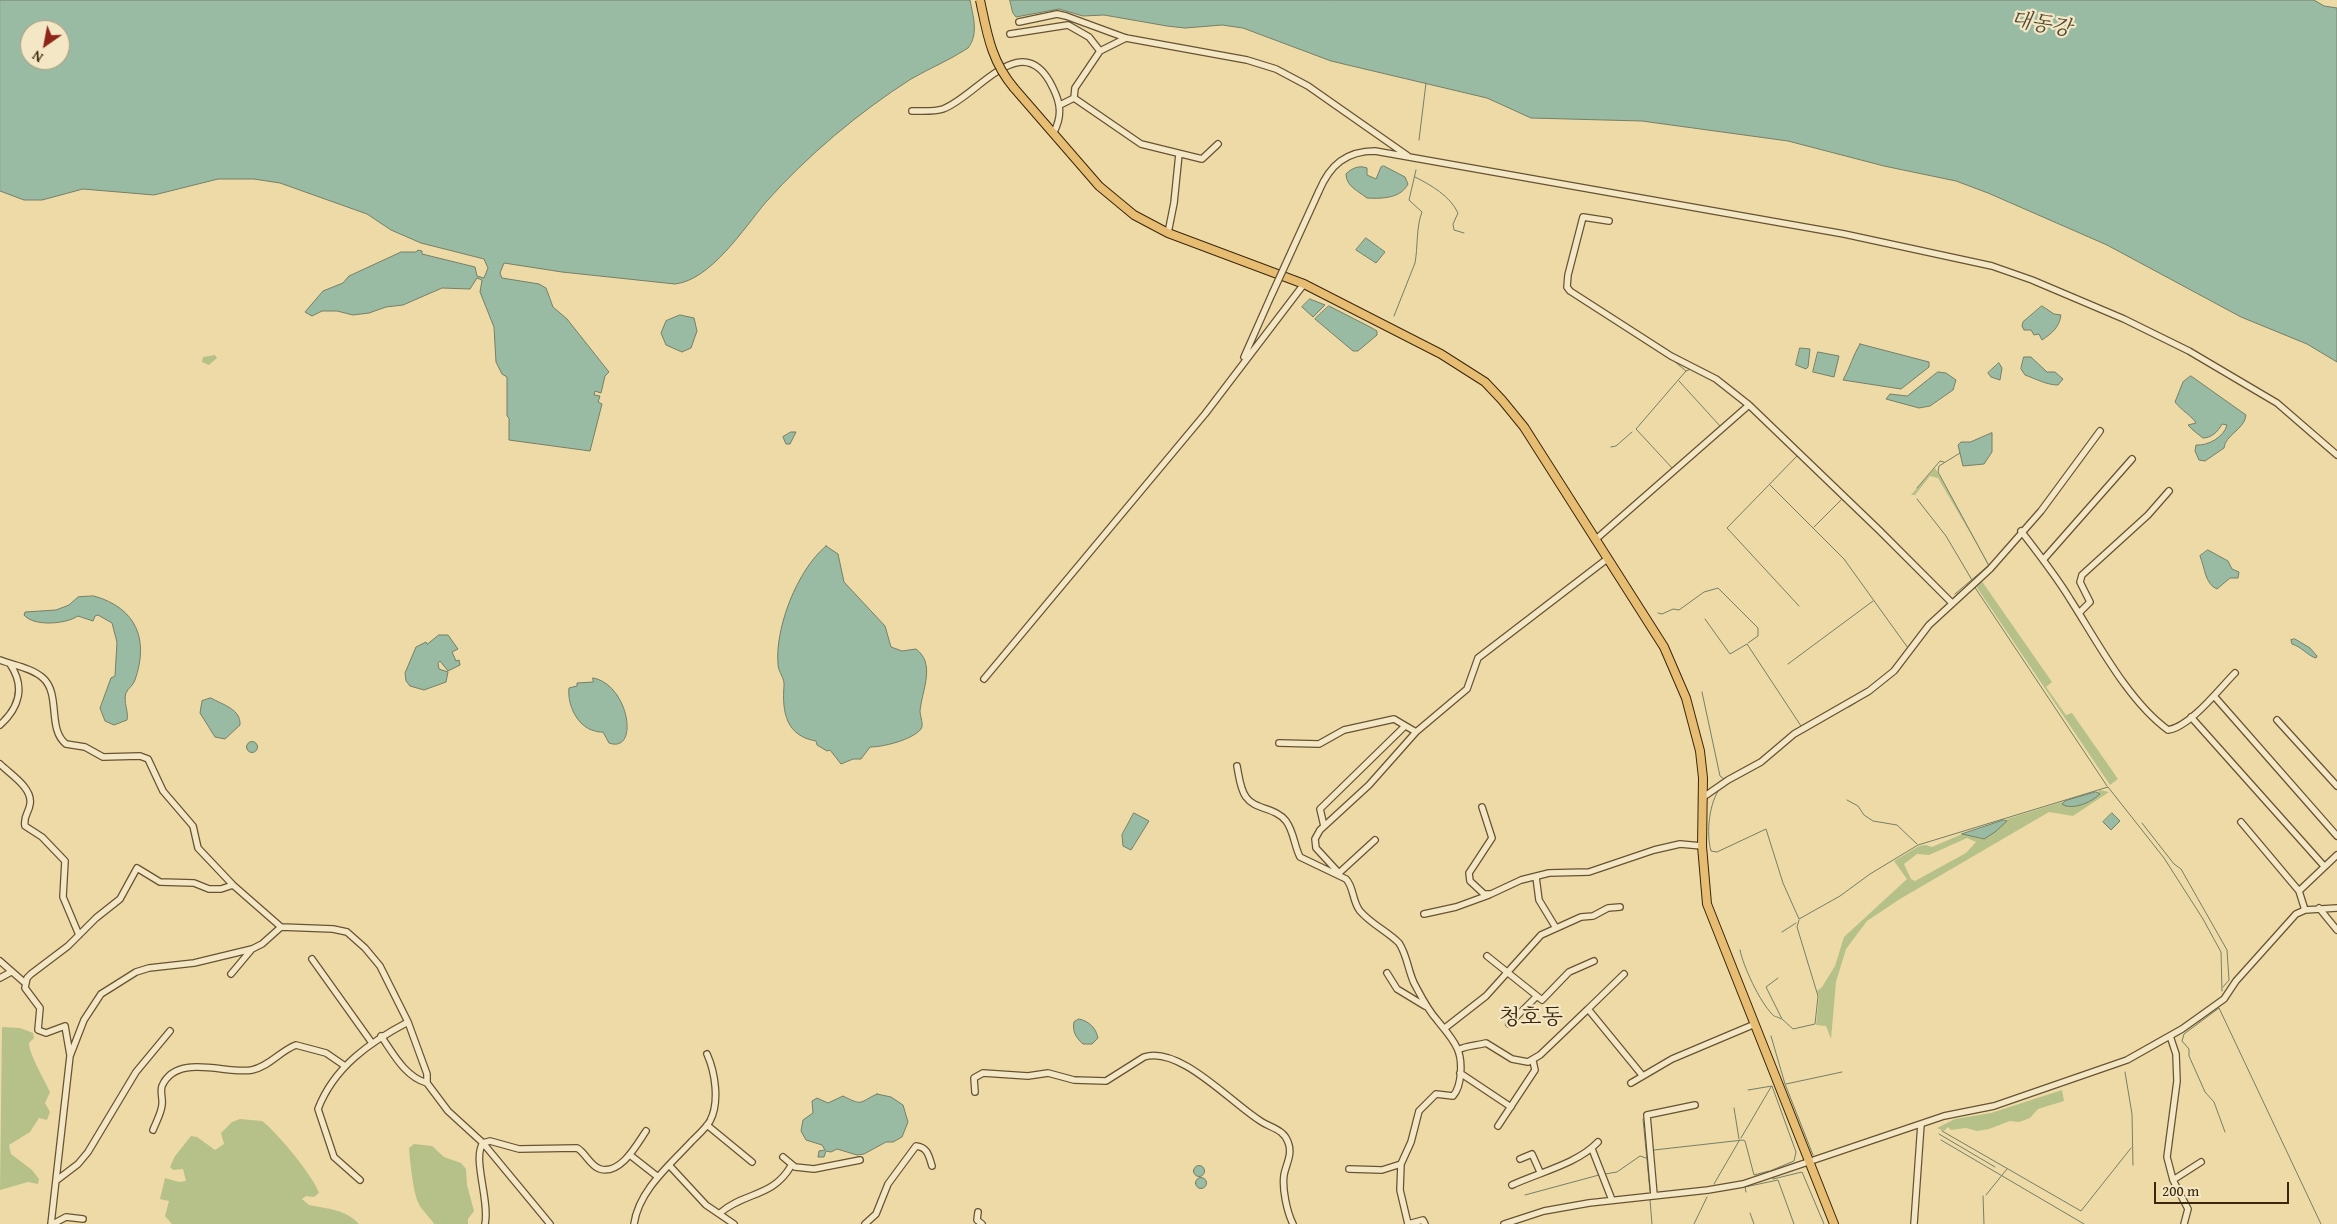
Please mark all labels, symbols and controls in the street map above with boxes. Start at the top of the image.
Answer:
water label: 대동강 [2009,7,2073,43]
north arrow [20,20,70,70]
text: N [28,46,47,68]
district label: 청호동 [1499,1005,1563,1031]
scale bar [2157,1172,2292,1204]
text: 200 m [2162,1180,2199,1201]

